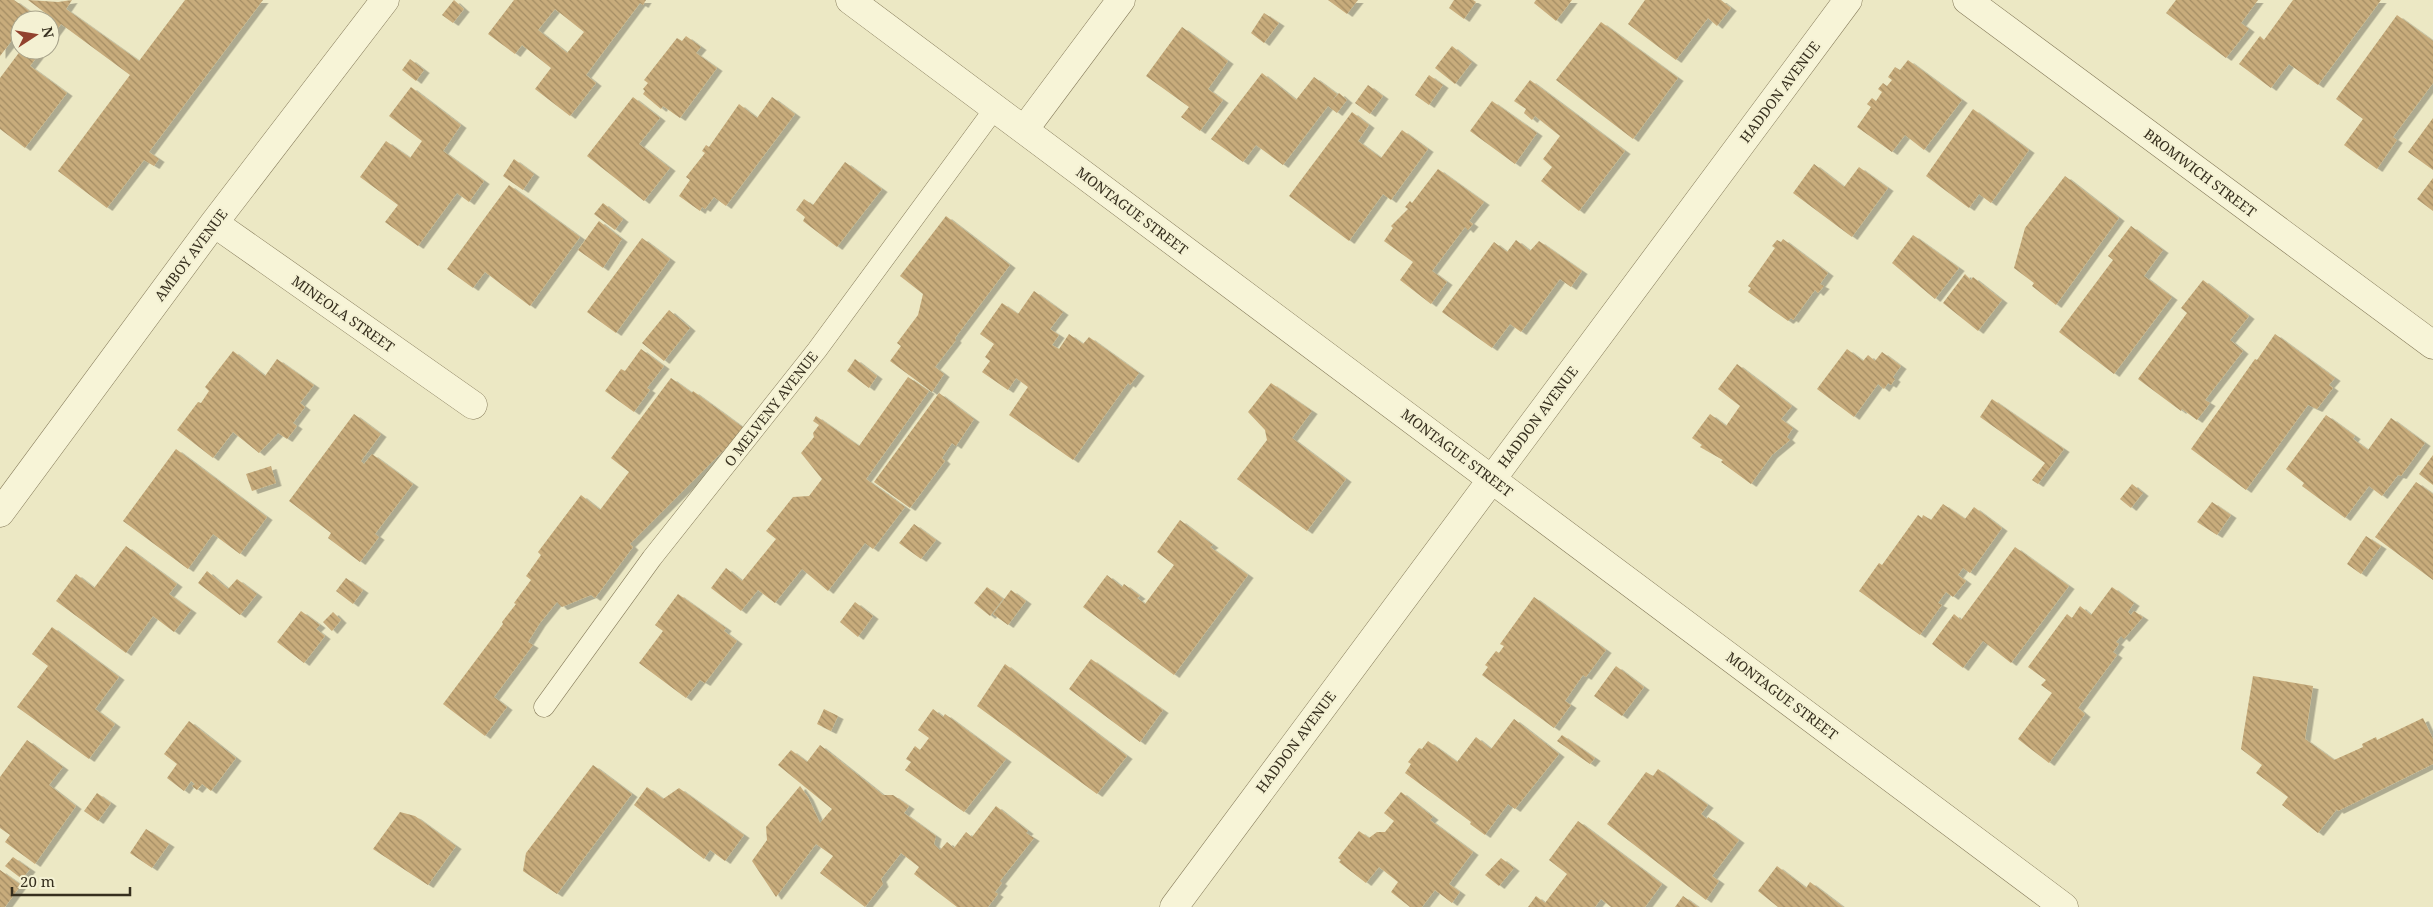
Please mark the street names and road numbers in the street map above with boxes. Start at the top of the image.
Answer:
street label: HADDON AVENUE [1735,37,1824,146]
street label: BROMWICH STREET [2140,124,2261,221]
street label: MONTAGUE STREET [1073,162,1192,259]
street label: AMBOY AVENUE [150,204,232,305]
street label: MINEOLA STREET [288,271,399,356]
street label: O MELVENY AVENUE [720,347,822,470]
street label: HADDON AVENUE [1493,362,1582,471]
street label: MONTAGUE STREET [1398,404,1517,501]
street label: MONTAGUE STREET [1723,647,1842,744]
street label: HADDON AVENUE [1251,687,1340,796]

